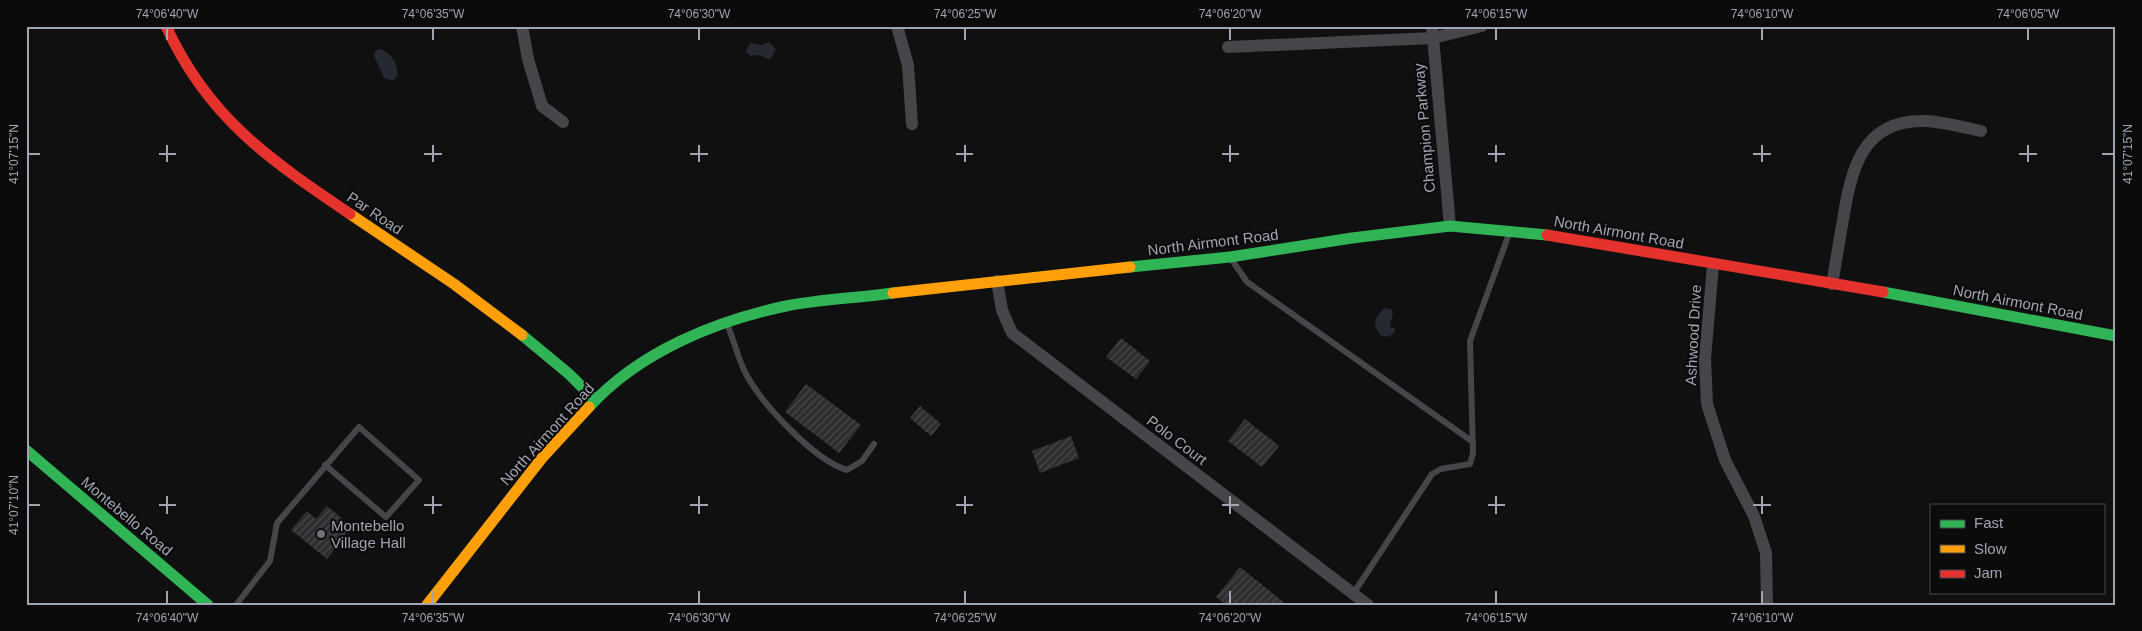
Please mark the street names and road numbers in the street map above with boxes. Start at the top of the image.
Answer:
street label: Champion Parkway [1410,62,1438,194]
street label: Par Road [344,188,406,238]
street label: North Airmont Road [1553,212,1685,252]
street label: North Airmont Road [1147,226,1279,258]
street label: North Airmont Road [1952,281,2084,323]
street label: Ashwood Drive [1682,284,1704,386]
street label: North Airmont Road [497,379,597,489]
street label: Polo Court [1144,412,1211,469]
street label: Montebello Road [78,473,176,559]

